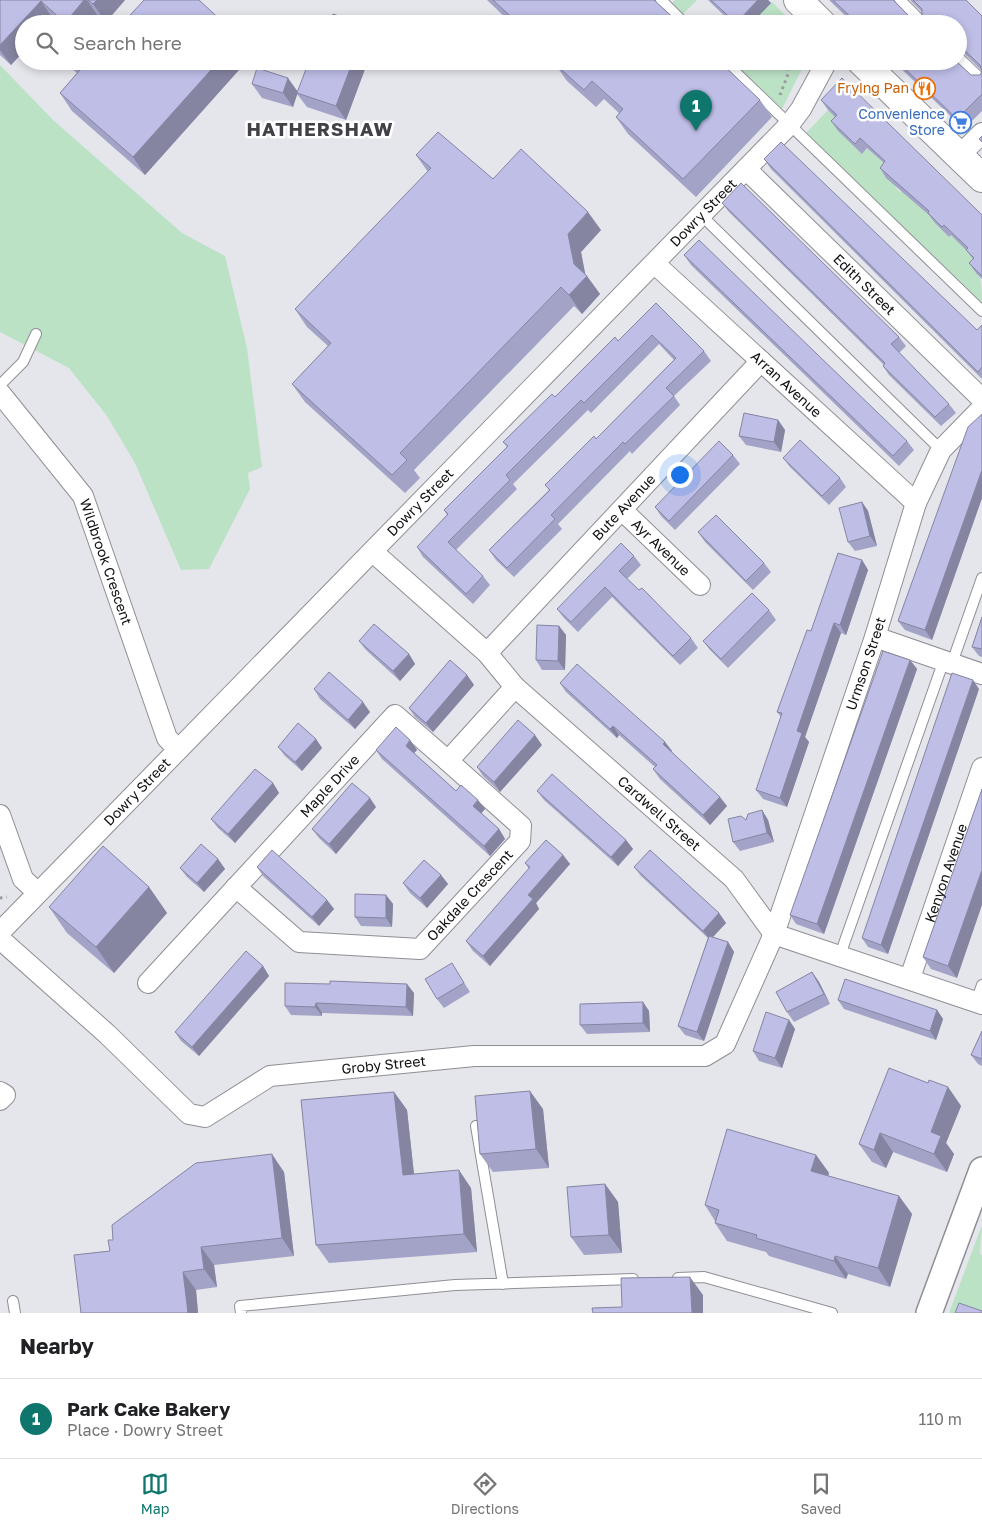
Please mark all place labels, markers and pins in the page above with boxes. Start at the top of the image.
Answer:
restaurant icon: Frying Pan [913,76,937,100]
place label: Frying Pan [837,79,909,96]
pin: 1 [680,90,712,131]
place label: Convenience Store [858,105,945,138]
supermarket icon: Convenience Store [949,110,973,134]

